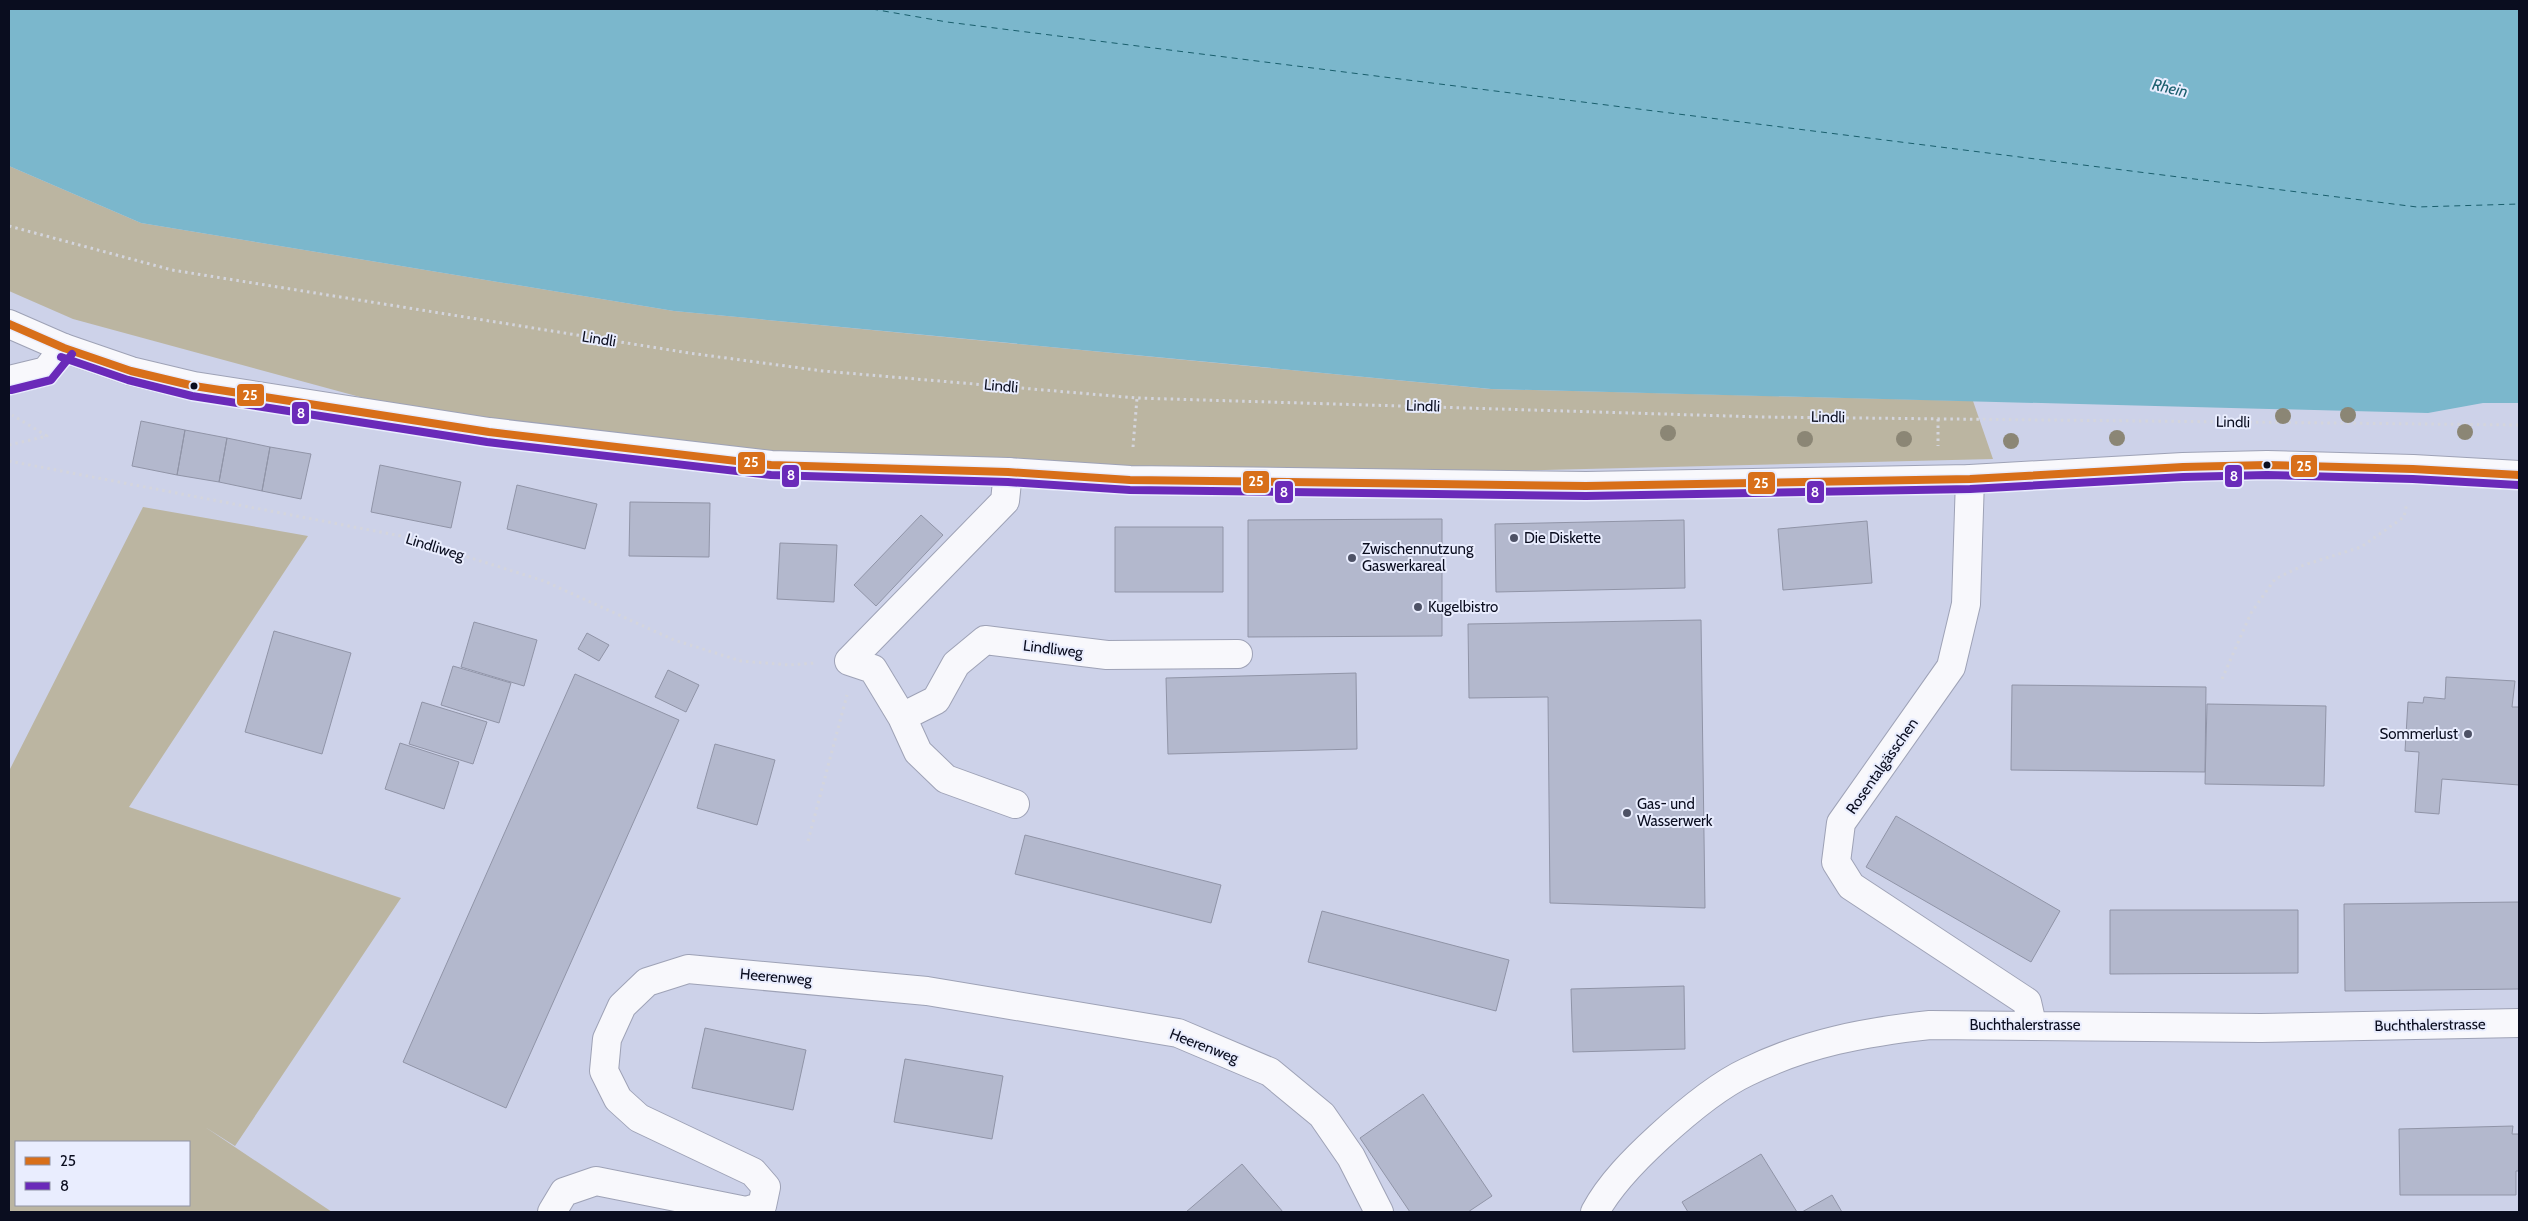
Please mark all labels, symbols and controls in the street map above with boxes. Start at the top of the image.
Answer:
water label: Rhein [2150,75,2190,101]
street label: Lindli [581,327,617,351]
street label: Lindli [983,376,1019,396]
unlabelled marker [189,381,199,391]
line badge: 25 [236,383,265,407]
text: 25 [243,386,257,404]
street label: Lindli [1406,396,1440,416]
line badge: 8 [291,401,310,425]
text: 8 [297,404,305,422]
street label: Lindli [1811,408,1845,426]
street label: Lindli [2216,413,2250,431]
line badge: 25 [737,451,766,475]
text: 25 [744,453,758,471]
line badge: 25 [2290,454,2318,478]
text: 25 [2297,457,2311,475]
unlabelled marker [2262,460,2272,470]
line badge: 8 [781,464,800,488]
line badge: 8 [2224,464,2243,488]
text: 8 [787,466,795,484]
text: 8 [2230,467,2238,485]
line badge: 25 [1242,470,1270,494]
line badge: 25 [1747,471,1776,495]
text: 25 [1249,472,1263,490]
text: 25 [1754,474,1768,492]
line badge: 8 [1274,480,1294,504]
line badge: 8 [1806,480,1825,504]
text: 8 [1280,483,1288,501]
text: 8 [1811,483,1819,501]
place label: Die Diskette [1524,529,1601,547]
street label: Lindliweg [404,530,467,565]
marker: Die Diskette [1508,532,1520,544]
place label: Zwischennutzung Gaswerkareal [1362,540,1474,575]
marker: Zwischennutzung Gaswerkareal [1346,552,1358,564]
place label: Kugelbistro [1428,598,1498,616]
marker: Kugelbistro [1412,601,1424,613]
street label: Lindliweg [1022,636,1084,662]
street label: Rosentalgässchen [1842,715,1922,817]
place label: Sommerlust [2380,725,2458,743]
marker: Sommerlust [2462,728,2474,740]
place label: Gas- und Wasserwerk [1637,795,1713,830]
marker: Gas- und Wasserwerk [1621,807,1633,819]
street label: Heerenweg [739,965,813,989]
street label: Buchthalerstrasse [2374,1015,2486,1035]
street label: Buchthalerstrasse [1969,1016,2081,1034]
street label: Heerenweg [1167,1025,1241,1068]
legend [15,1141,190,1206]
text: 25 [60,1152,76,1170]
text: 8 [60,1177,69,1195]

